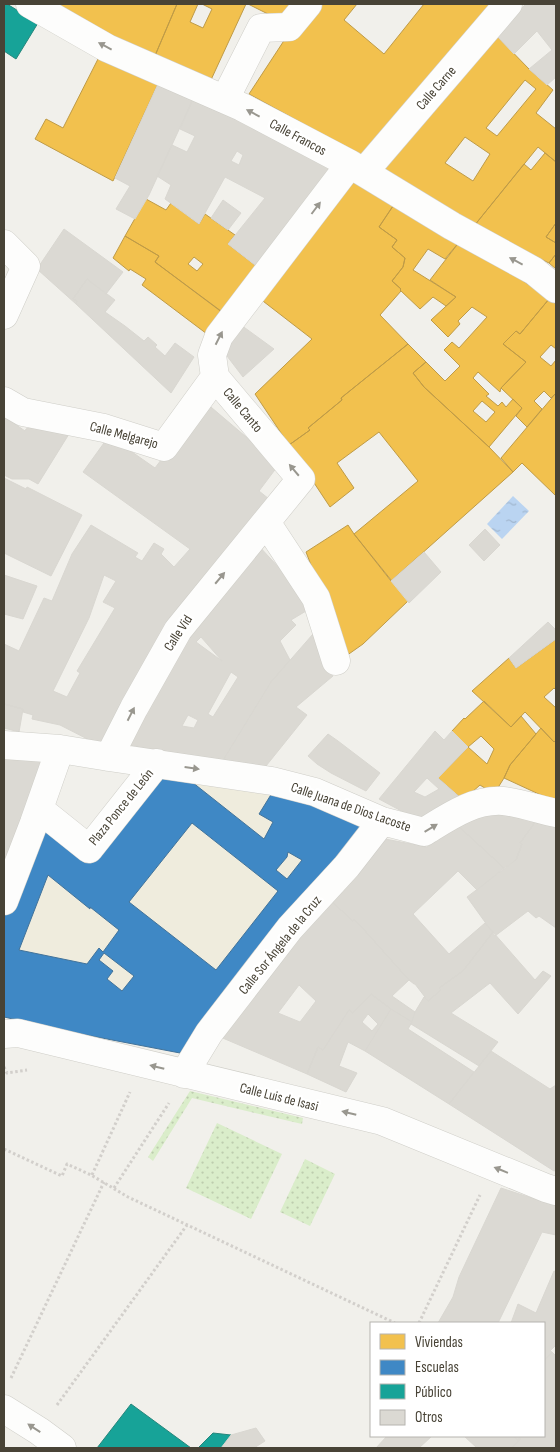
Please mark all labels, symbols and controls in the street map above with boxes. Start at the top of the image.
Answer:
one-way arrow [98,42,111,51]
street label: Calle Carne [412,63,460,113]
one-way arrow [246,109,260,117]
street label: Calle Francos [267,115,329,159]
one-way arrow [311,201,321,215]
one-way arrow [509,257,524,265]
one-way arrow [215,331,223,346]
street label: Calle Canto [219,384,267,436]
street label: Calle Melgarejo [88,418,160,452]
one-way arrow [288,464,299,477]
one-way arrow [214,572,225,585]
street label: Calle Vid [160,612,196,654]
one-way arrow [127,706,135,721]
street label: Plaza Ponce de León [85,765,157,849]
one-way arrow [184,765,200,773]
street label: Calle Juana de Dios Lacoste [289,778,413,836]
one-way arrow [424,823,437,832]
street label: Calle Sor Ángela de la Cruz [235,892,325,998]
one-way arrow [150,1063,165,1071]
street label: Calle Luis de Isasi [238,1079,320,1115]
one-way arrow [342,1109,357,1117]
one-way arrow [493,1166,508,1174]
legend [370,1322,545,1437]
text: Viviendas [415,1333,463,1352]
text: Escuelas [415,1358,459,1377]
text: Público [415,1383,452,1402]
text: Otros [415,1408,443,1427]
one-way arrow [27,1423,40,1432]

